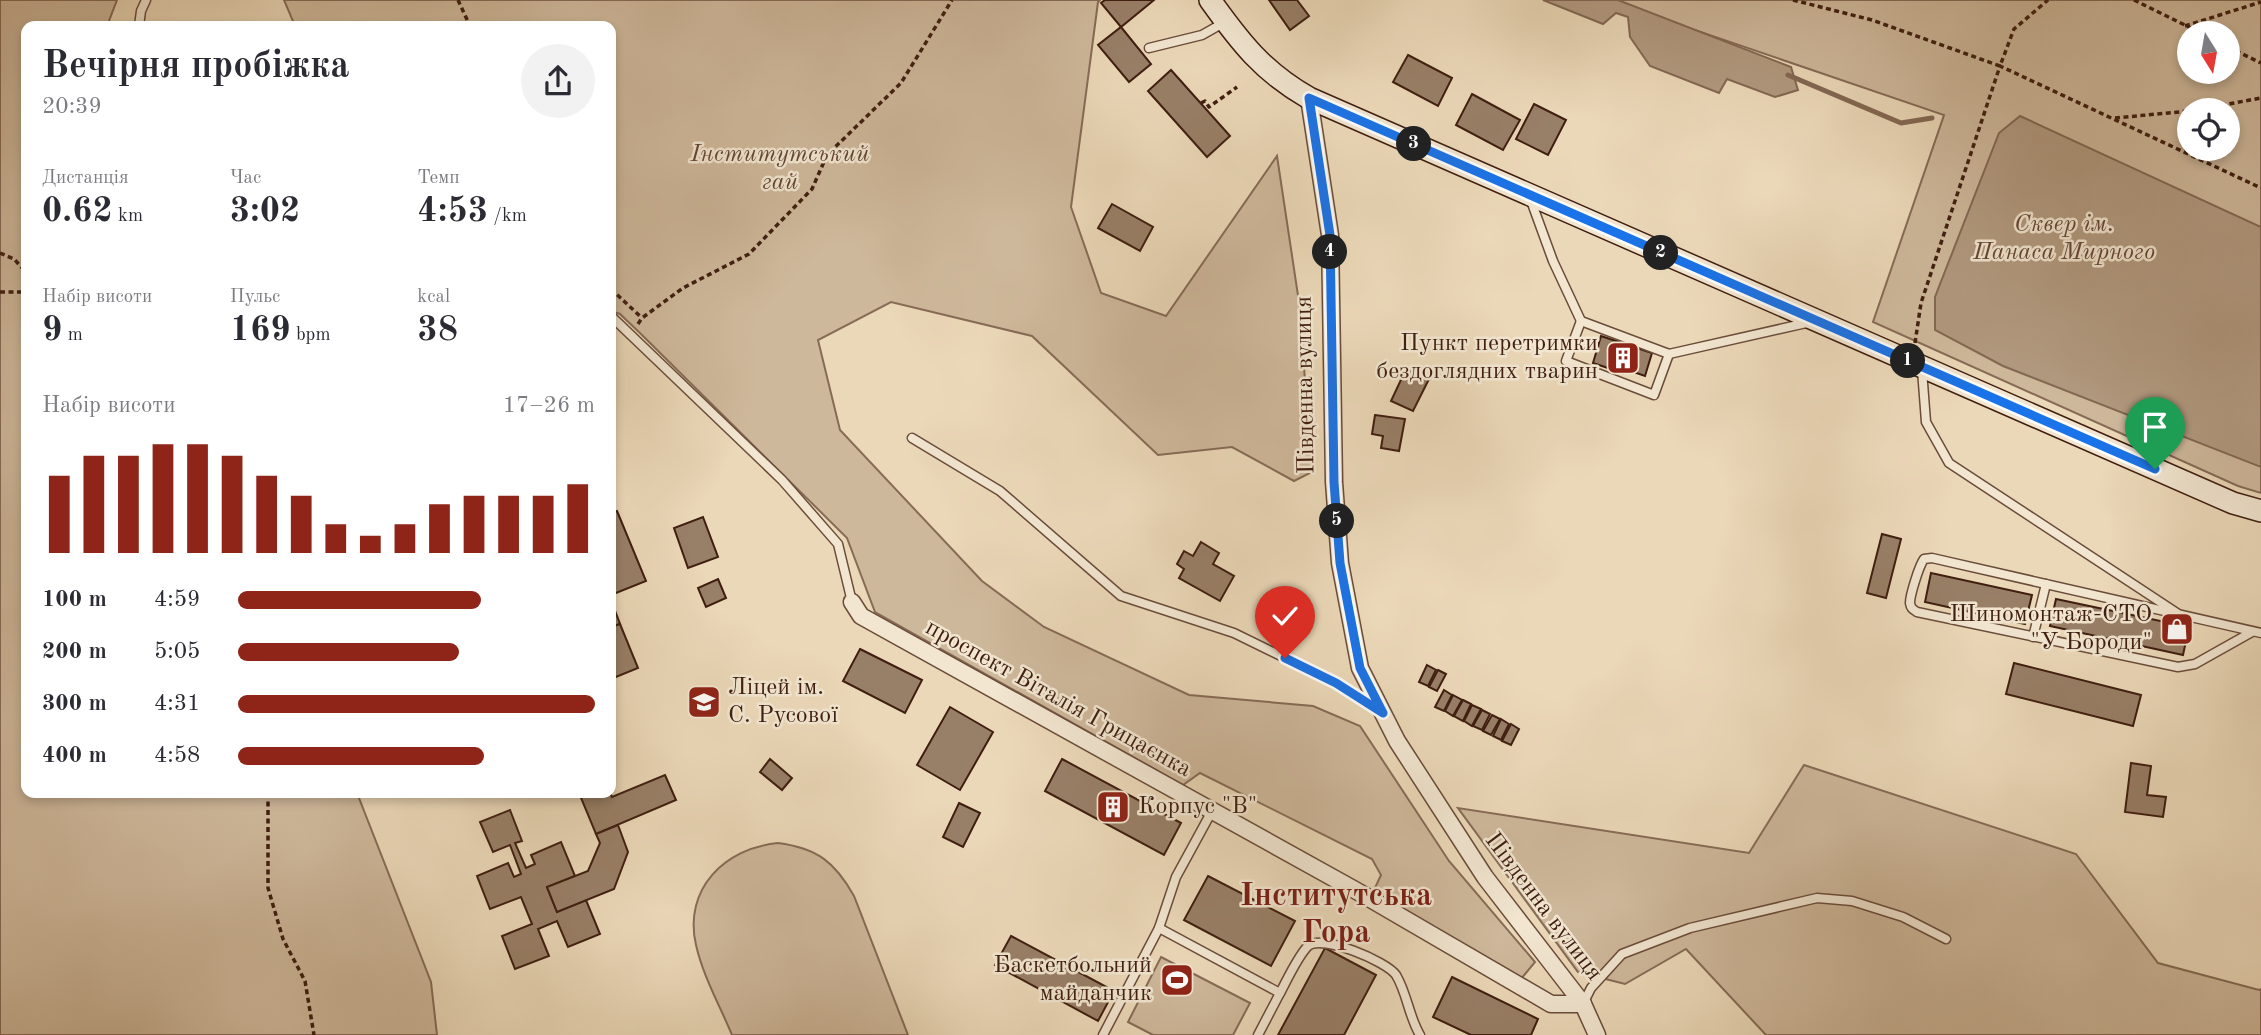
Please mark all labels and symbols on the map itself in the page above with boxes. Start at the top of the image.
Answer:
north arrow [2177,21,2240,84]
pin: 3 [1396,127,1432,162]
park label: Інститутський гай [689,143,870,195]
park label: Сквер ім. Панаса Мирного [1972,213,2155,265]
pin: 4 [1312,234,1348,270]
pin: 2 [1644,236,1678,270]
street label: Південна вулиця [1292,296,1320,474]
place label: Пункт перетримки бездоглядних тварин [1376,332,1598,384]
building icon: Пункт перетримки бездоглядних тварин [1604,339,1642,377]
pin: 1 [1890,344,1926,378]
pin [2125,397,2185,469]
pin: 5 [1320,504,1354,538]
pin [1255,586,1315,658]
place label: Шиномонтаж-СТО "У Бороди" [1949,603,2152,655]
shop icon: Шиномонтаж-СТО "У Бороди" [2158,610,2196,648]
street label: проспект Віталія Грицаєнка [921,616,1195,782]
place label: Ліцей ім. С. Русової [728,676,838,728]
school or university icon: Ліцей ім. С. Русової [685,683,723,721]
building icon: Корпус "В" [1094,788,1132,826]
place label: Корпус "В" [1138,795,1257,819]
street label: Південна вулиця [1480,829,1606,985]
district label: Інститутська Гора [1240,881,1432,950]
place label: Баскетбольний майданчик [993,954,1152,1006]
sports icon: Баскетбольний майданчик [1158,961,1196,999]

